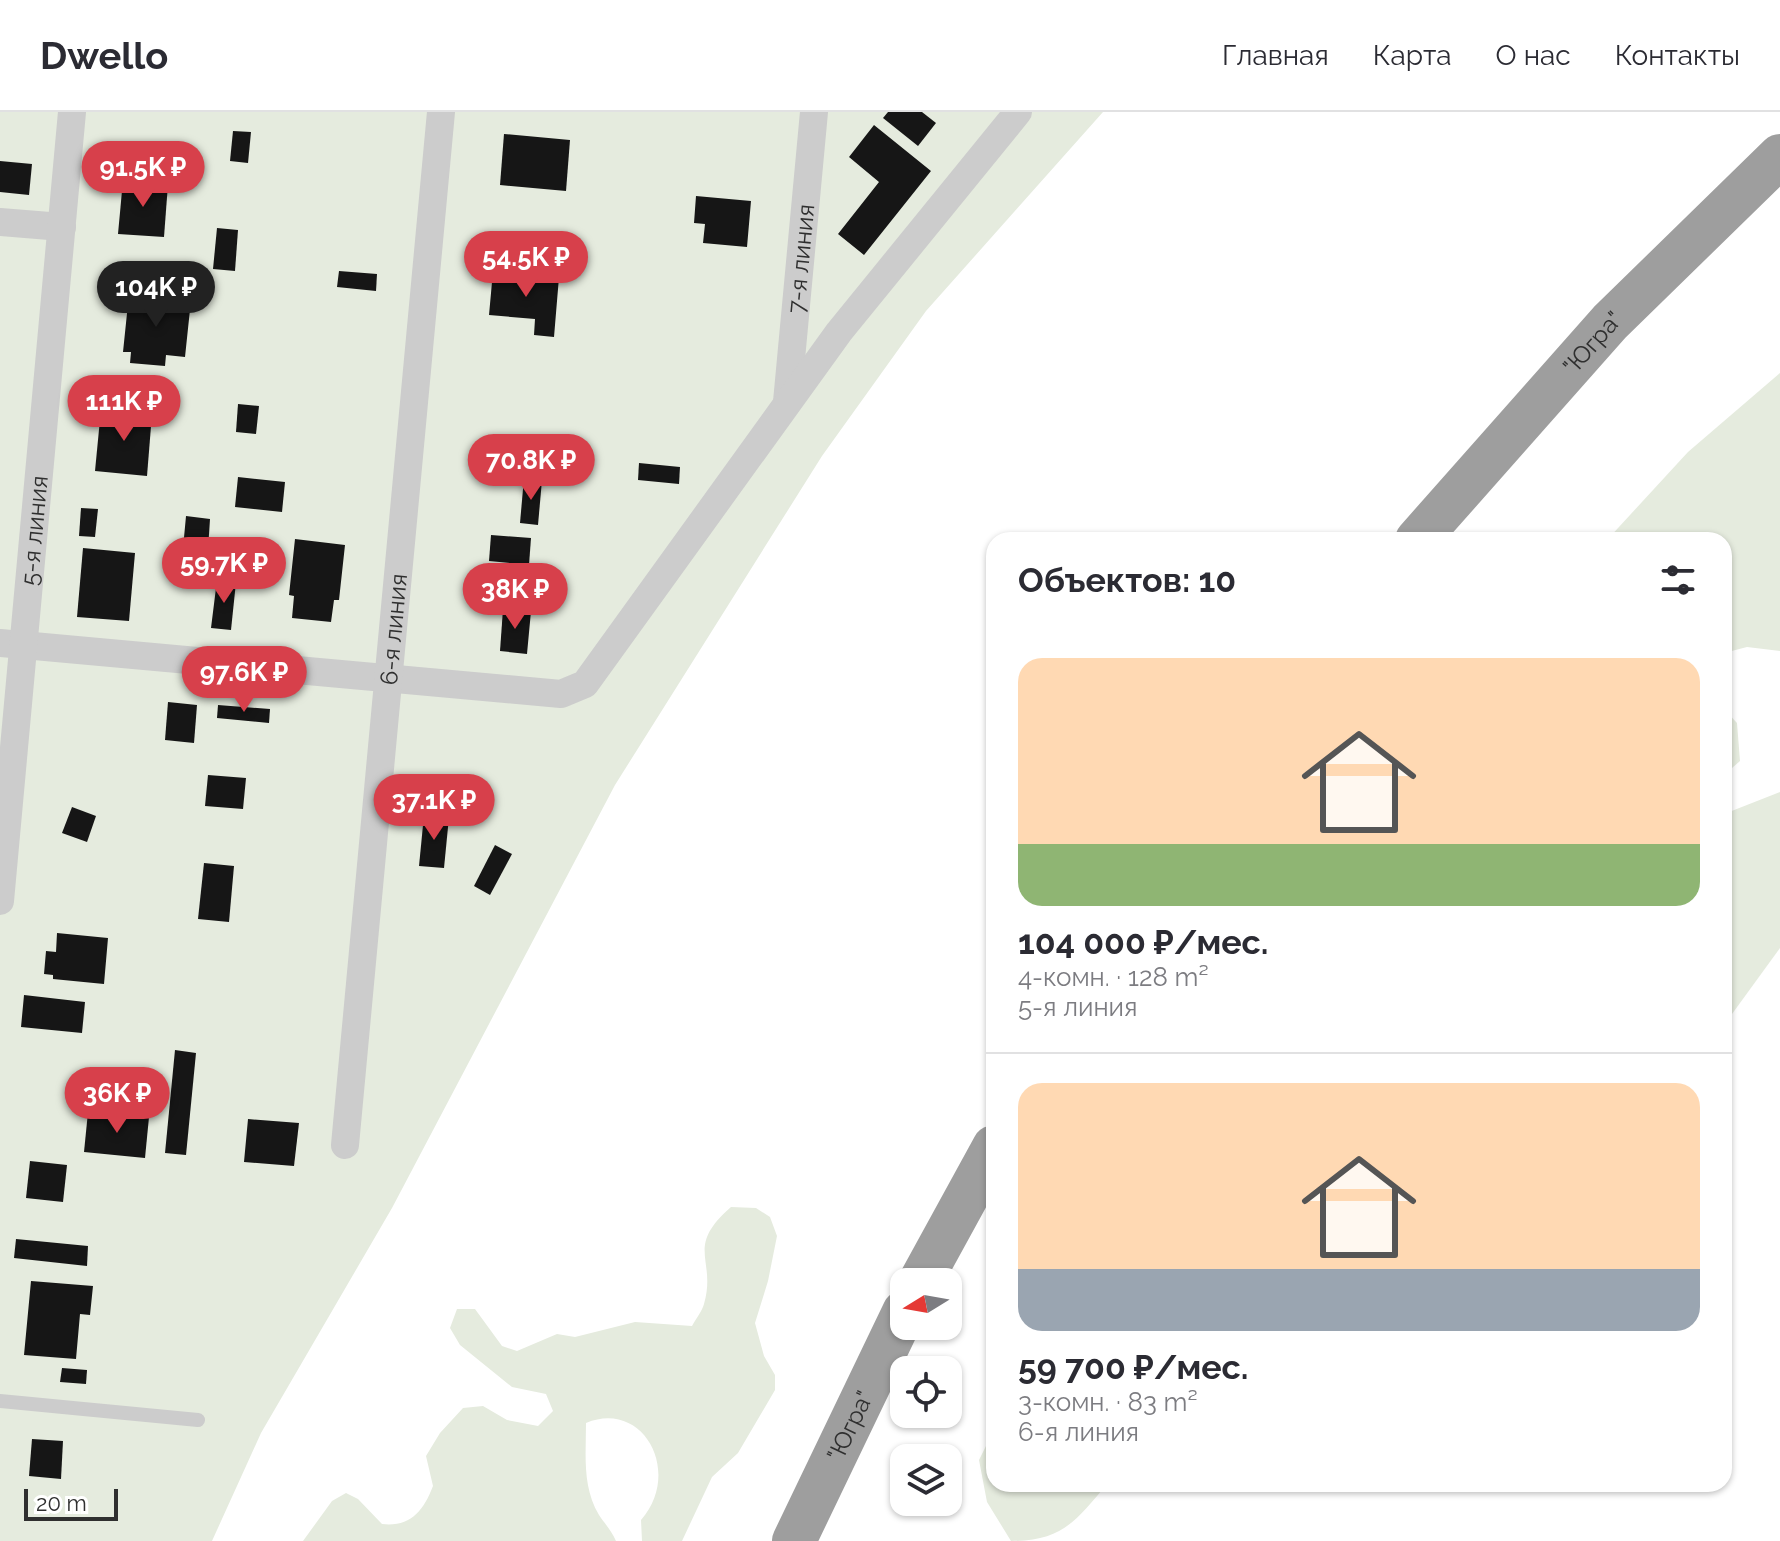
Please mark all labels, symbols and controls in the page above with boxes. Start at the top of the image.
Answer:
text: Dwello [40,33,168,78]
text: Главная [1222,39,1329,72]
text: Карта [1373,39,1452,72]
text: О нас [1496,39,1571,72]
text: Контакты [1615,39,1740,72]
pin: 91.5K ₽ [69,141,217,209]
text: 91.5K ₽ [100,152,186,182]
street label: 7-я линия [781,203,820,314]
pin: 54.5K ₽ [452,231,600,299]
text: 54.5K ₽ [482,242,570,272]
pin: 104K ₽ [91,261,221,329]
text: 104K ₽ [115,272,197,302]
street label: "Югра" [1556,304,1627,380]
pin: 111K ₽ [59,375,189,443]
text: 111K ₽ [86,386,162,416]
pin: 70.8K ₽ [457,434,605,502]
text: 70.8K ₽ [486,445,576,475]
street label: 5-я линия [14,474,53,587]
pin: 59.7K ₽ [150,537,298,605]
text: 59.7K ₽ [180,548,268,578]
icon: filters [1656,558,1700,602]
text: Объектов: 10 [1018,560,1236,600]
pin: 38K ₽ [459,563,571,631]
street label: 6-я линия [373,572,413,686]
text: 38K ₽ [481,574,549,604]
pin: 97.6K ₽ [170,646,318,714]
text: 97.6K ₽ [200,657,288,687]
icon: home [1287,710,1431,854]
pin: 37.1K ₽ [360,774,508,842]
text: 37.1K ₽ [392,785,476,815]
text: 104 000 ₽/мес. [1018,922,1268,962]
text: 4-комн. · 128 m² [1018,962,1209,992]
text: 5-я линия [1018,992,1137,1022]
pin: 36K ₽ [61,1067,173,1135]
text: 36K ₽ [83,1078,151,1108]
icon: home [1287,1135,1431,1279]
north arrow [890,1268,962,1340]
map controls [890,1268,962,1516]
text: 59 700 ₽/мес. [1018,1347,1248,1387]
button: locate [890,1356,962,1428]
street label: "Югра" [820,1386,879,1466]
text: 3-комн. · 83 m² [1018,1387,1198,1417]
text: 6-я линия [1018,1417,1139,1447]
button: layers [890,1444,962,1516]
scale bar [24,1485,118,1521]
text: 20 m [36,1490,87,1516]

